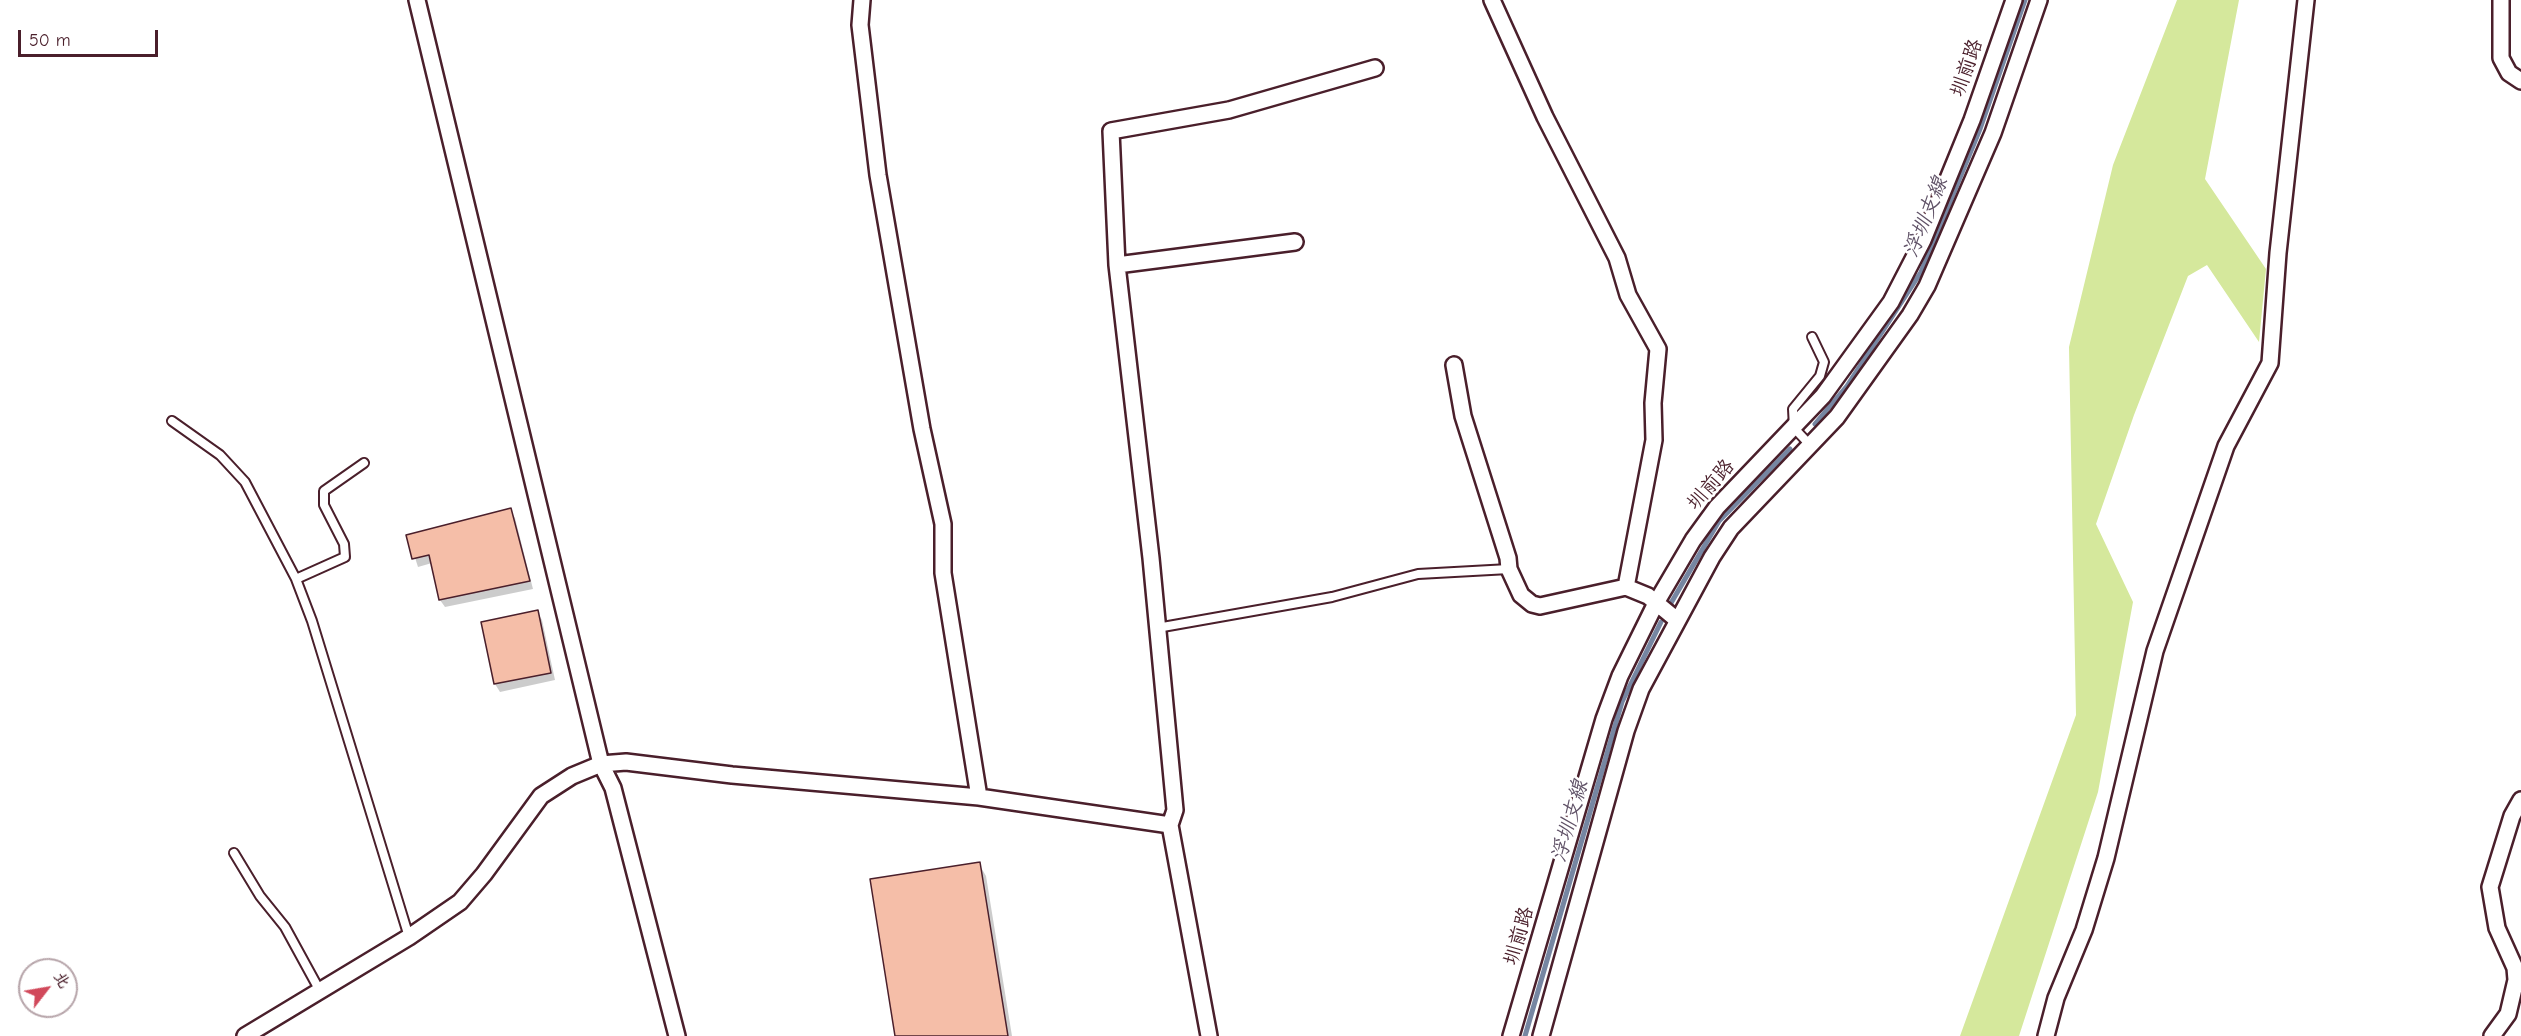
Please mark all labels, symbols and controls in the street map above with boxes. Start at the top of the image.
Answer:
scale bar [21,18,160,56]
text: 50 m [29,30,71,51]
street label: 圳前路 [1946,36,1988,100]
water label: 浮圳支線 [1899,173,1953,261]
street label: 圳前路 [1682,454,1740,516]
water label: 浮圳支線 [1546,777,1594,865]
street label: 圳前路 [1499,904,1539,968]
north arrow [18,958,78,1018]
text: 北 [50,968,74,991]

